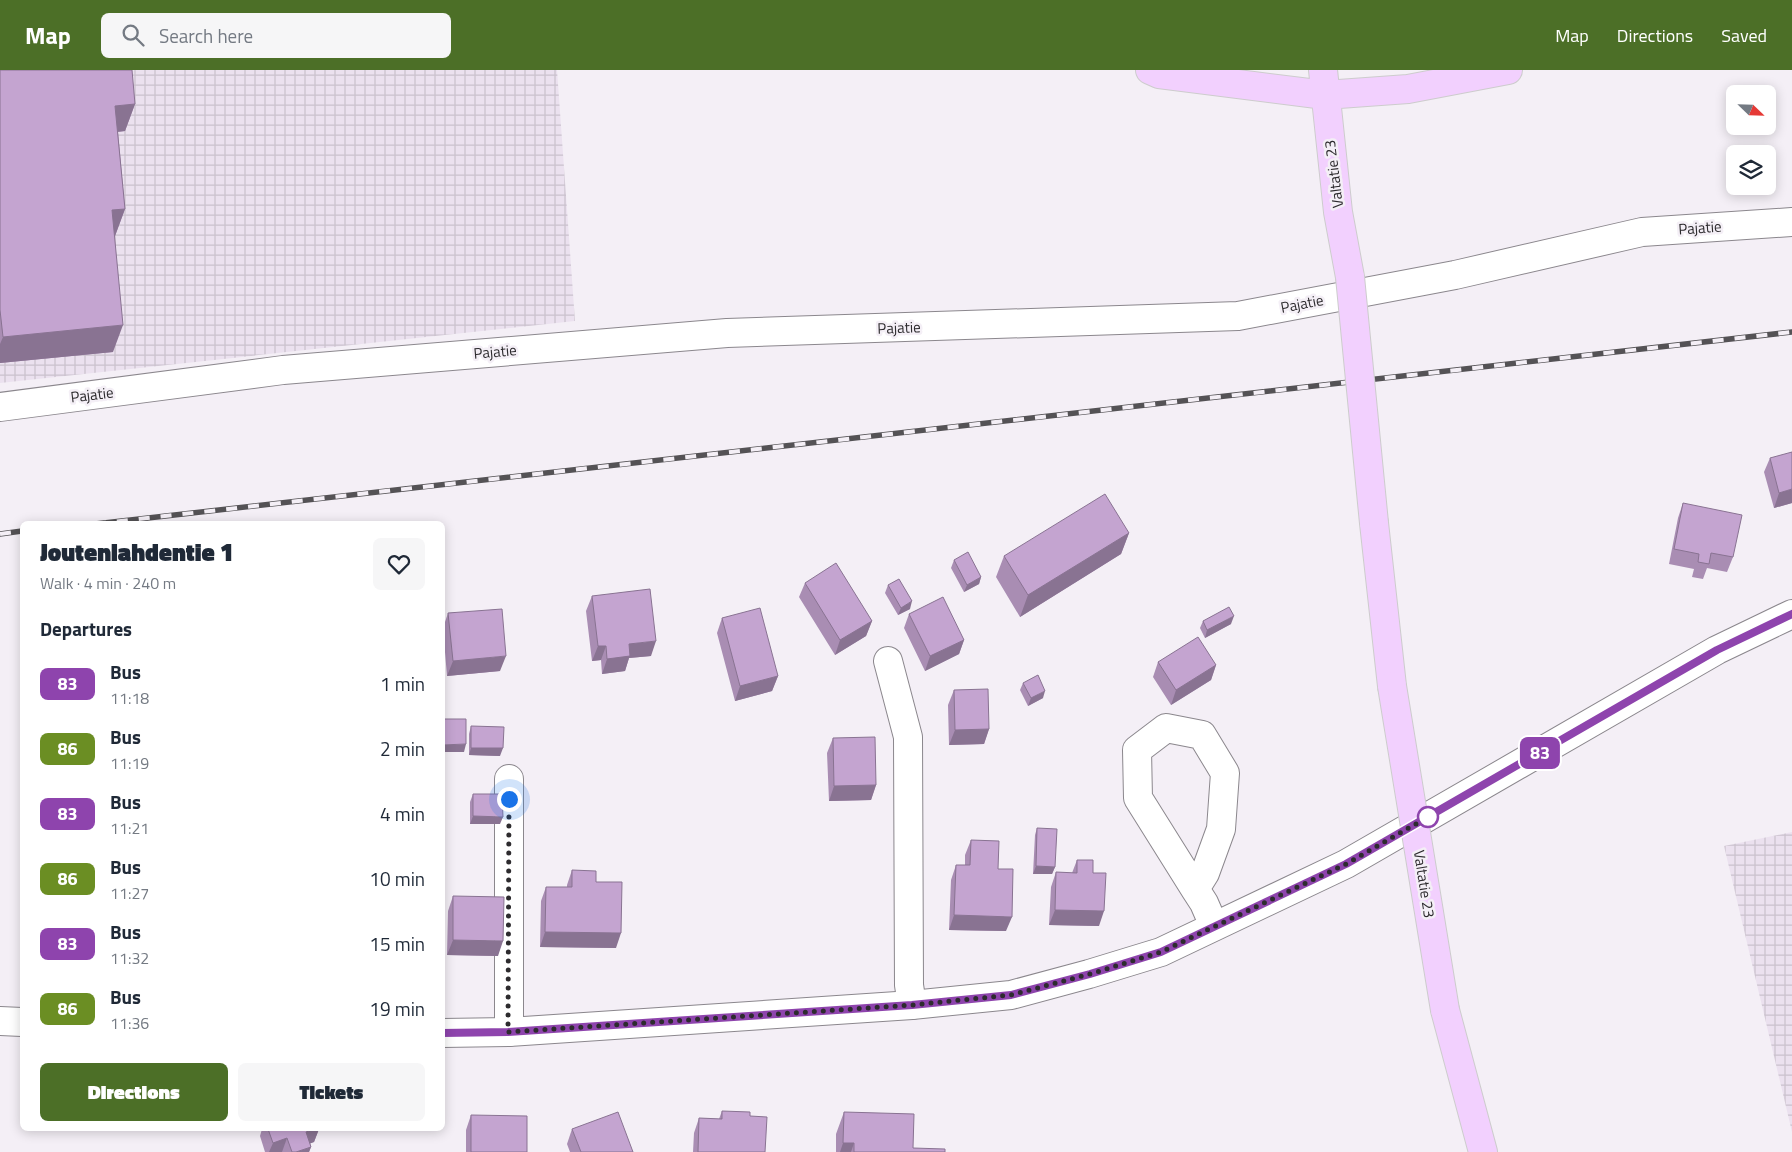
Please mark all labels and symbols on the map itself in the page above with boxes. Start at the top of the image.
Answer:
north arrow [1726,85,1776,135]
street label: Valtatie 23 [1318,139,1349,209]
street label: Pajatie [1678,215,1722,240]
street label: Pajatie [1278,288,1325,319]
street label: Pajatie [877,315,921,340]
street label: Pajatie [472,338,518,365]
street label: Pajatie [69,380,115,409]
line badge: 83 [1518,737,1562,769]
your location [497,787,522,812]
unlabelled marker [1417,806,1439,828]
street label: Valtatie 23 [1408,848,1441,919]

